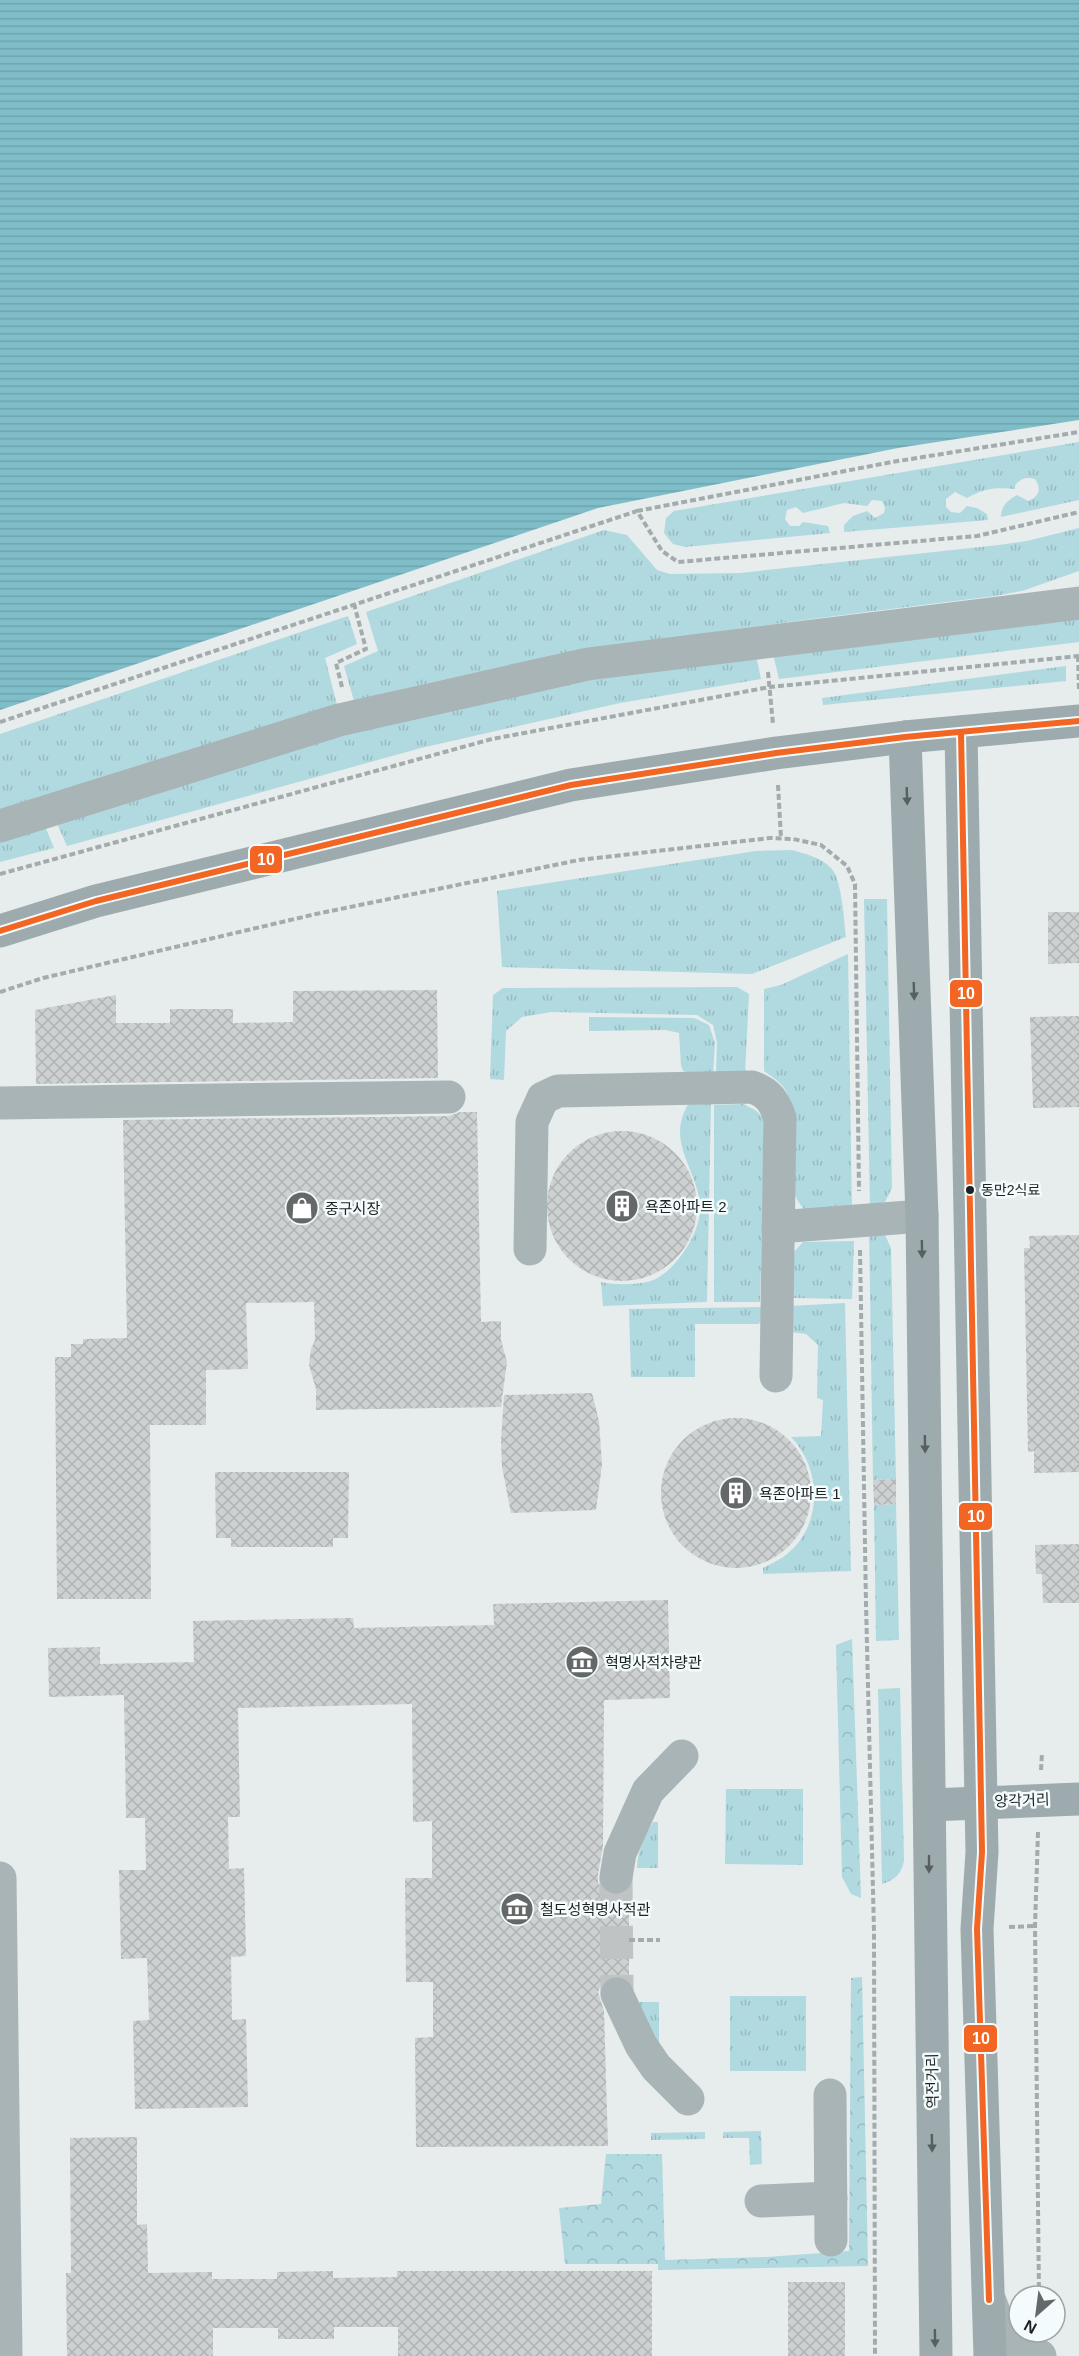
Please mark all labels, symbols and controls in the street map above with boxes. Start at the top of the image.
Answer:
one-way arrow [903,786,912,805]
line badge: 10 [249,845,283,874]
text: 10 [257,851,275,868]
line badge: 10 [949,979,983,1008]
one-way arrow [909,981,918,1000]
text: 10 [957,985,975,1002]
place label: 동만2식료 [981,1182,1040,1198]
marker: 동만2식료 [964,1184,976,1196]
building icon: 욕존아파트 2 [604,1188,640,1224]
shop icon: 중구시장 [284,1190,320,1226]
place label: 욕존아파트 2 [645,1198,727,1215]
place label: 중구시장 [325,1200,380,1217]
one-way arrow [917,1239,927,1258]
one-way arrow [920,1434,930,1453]
building icon: 욕존아파트 1 [718,1475,754,1511]
place label: 욕존아파트 1 [759,1485,841,1502]
line badge: 10 [958,1502,993,1531]
text: 10 [967,1508,985,1525]
museum icon: 혁명사적차량관 [564,1644,600,1680]
place label: 혁명사적차량관 [605,1654,702,1671]
street label: 양각거리 [994,1791,1050,1809]
one-way arrow [924,1854,934,1873]
museum icon: 철도성혁명사적관 [499,1891,535,1927]
place label: 철도성혁명사적관 [540,1901,651,1918]
line badge: 10 [963,2024,998,2053]
text: 10 [972,2030,990,2047]
street label: 역전거리 [923,2053,941,2109]
one-way arrow [928,2133,937,2152]
north arrow [1007,2284,1067,2344]
text: N [1021,2317,1039,2337]
one-way arrow [931,2328,940,2347]

